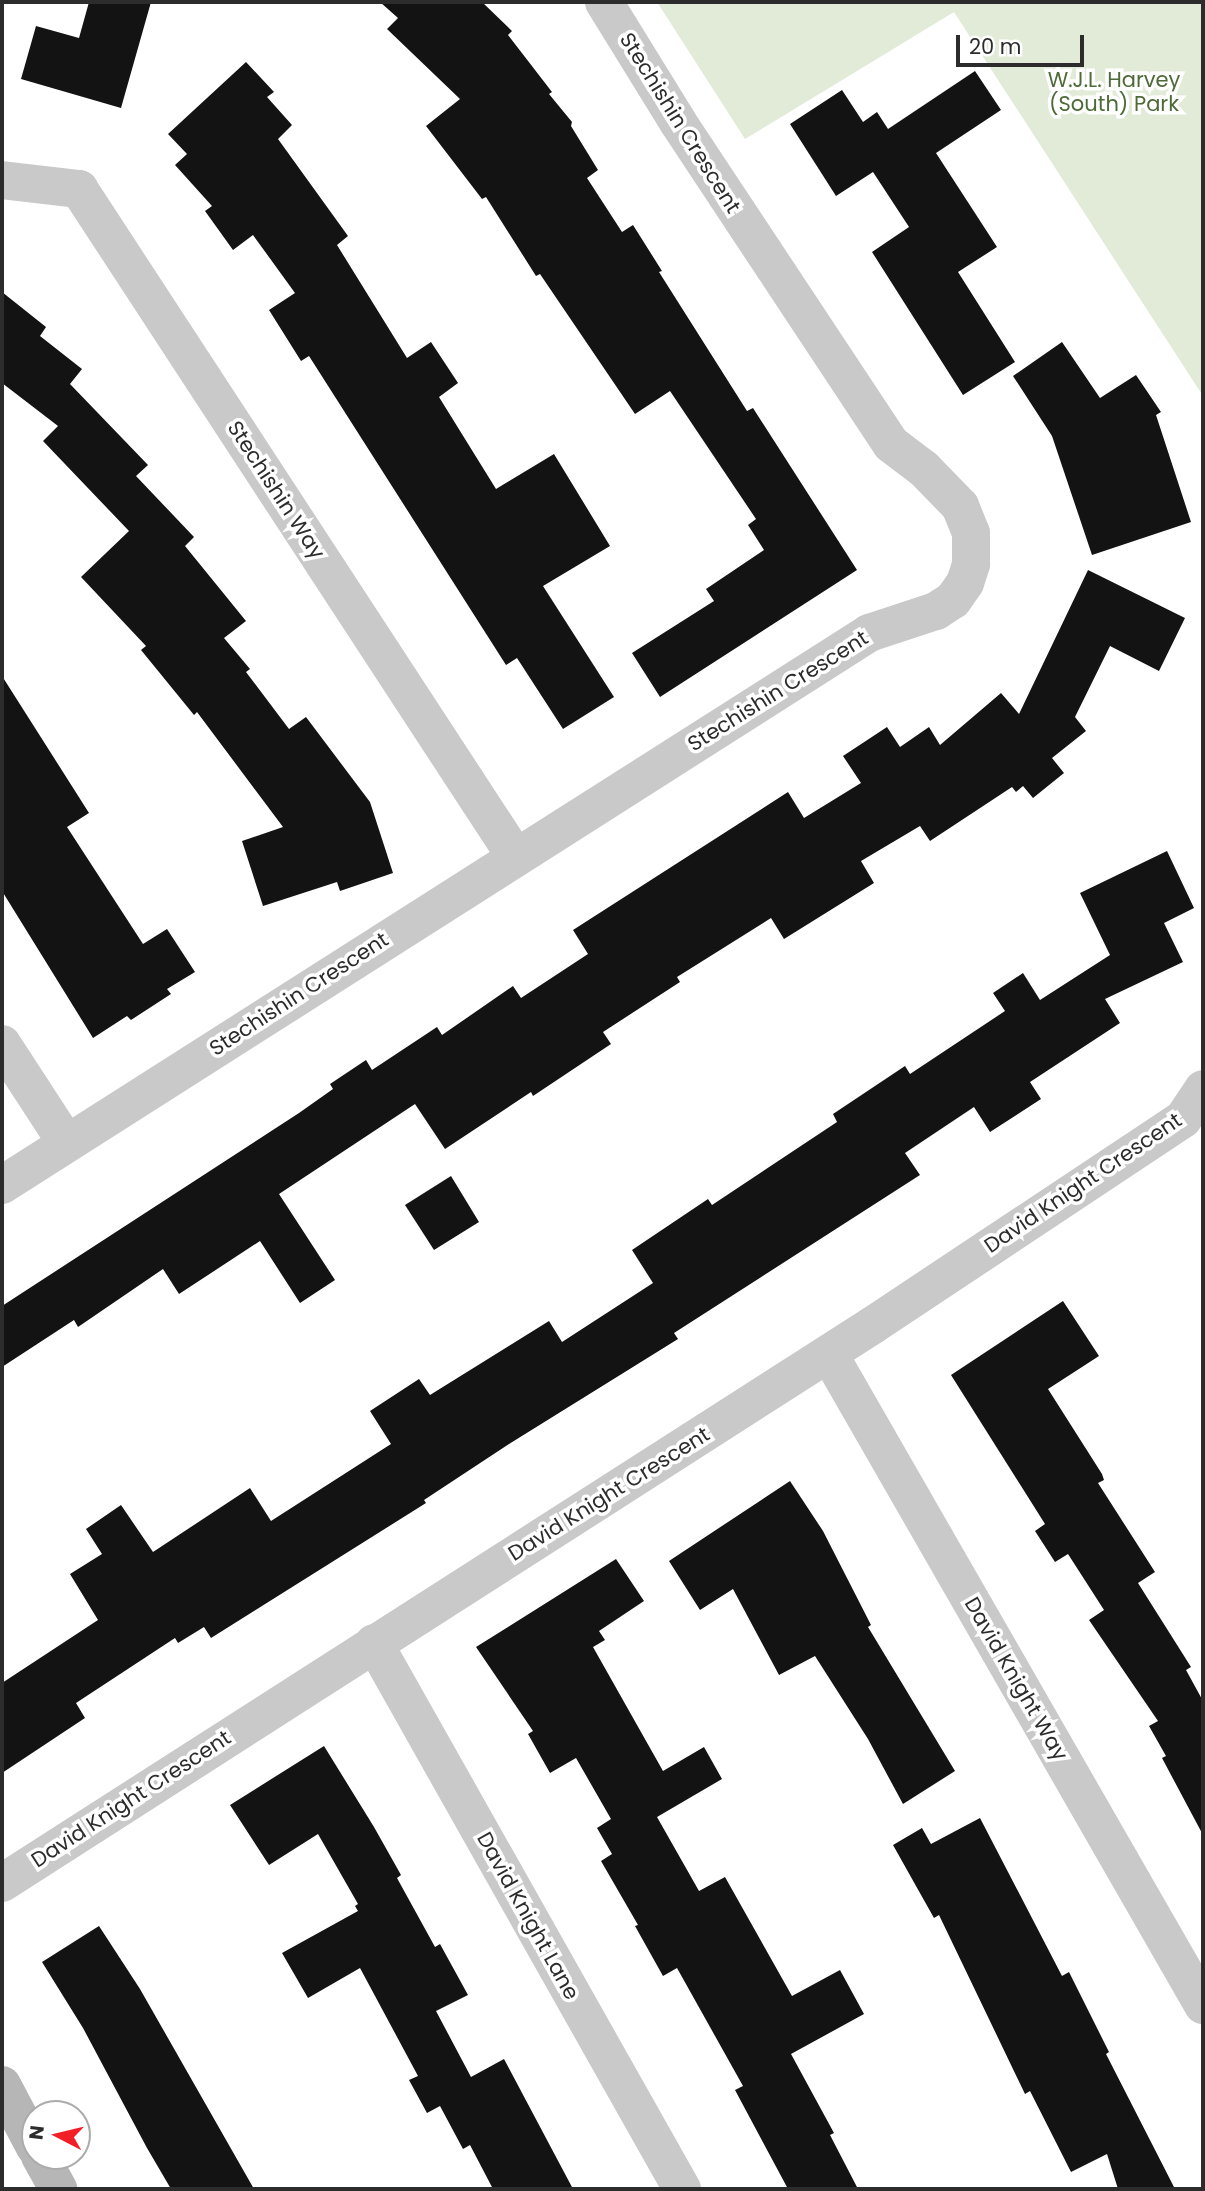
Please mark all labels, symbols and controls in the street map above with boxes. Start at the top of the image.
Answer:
scale bar [960,21,1088,65]
street label: Stechishin Crescent [614,28,746,218]
text: 20 m [969,32,1022,61]
park label: W.J.L. Harvey (South) Park [1048,67,1180,117]
street label: Stechishin Way [222,416,330,564]
street label: Stechishin Crescent [683,625,873,757]
street label: Stechishin Crescent [205,927,393,1061]
street label: David Knight Crescent [979,1107,1187,1259]
street label: David Knight Crescent [504,1422,714,1566]
street label: David Knight Way [959,1593,1073,1765]
street label: David Knight Crescent [27,1725,235,1873]
street label: David Knight Lane [472,1828,584,2004]
north arrow [21,2100,91,2170]
text: N [22,2124,51,2141]

